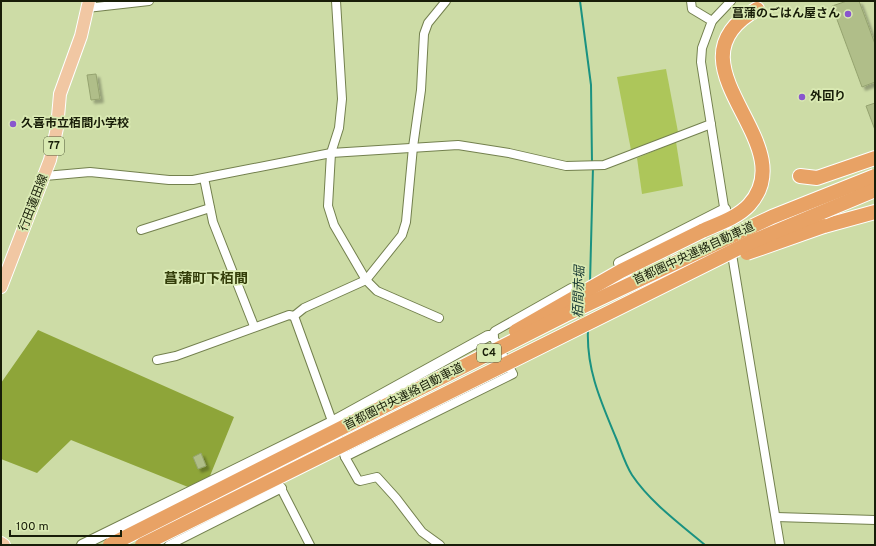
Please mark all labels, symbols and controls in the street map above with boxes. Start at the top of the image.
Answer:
place label: 菖蒲のごはん屋さん [732,6,840,22]
marker: 菖蒲のごはん屋さん [843,9,853,19]
place label: 外回り [810,89,846,105]
marker: 外回り [797,92,807,102]
place label: 久喜市立栢間小学校 [21,116,129,132]
marker: 久喜市立栢間小学校 [8,119,18,129]
road number: 77 [44,137,64,155]
street label: 行田蓮田線 [16,172,52,234]
street label: 首都圏中央連絡自動車道 [631,219,757,289]
water label: 栢間赤堀 [571,264,589,318]
district label: 菖蒲町下栢間 [164,271,248,288]
road number: C4 [477,344,501,362]
street label: 首都圏中央連絡自動車道 [342,360,466,434]
scale bar [10,512,121,538]
text: 100 m [16,519,49,535]

